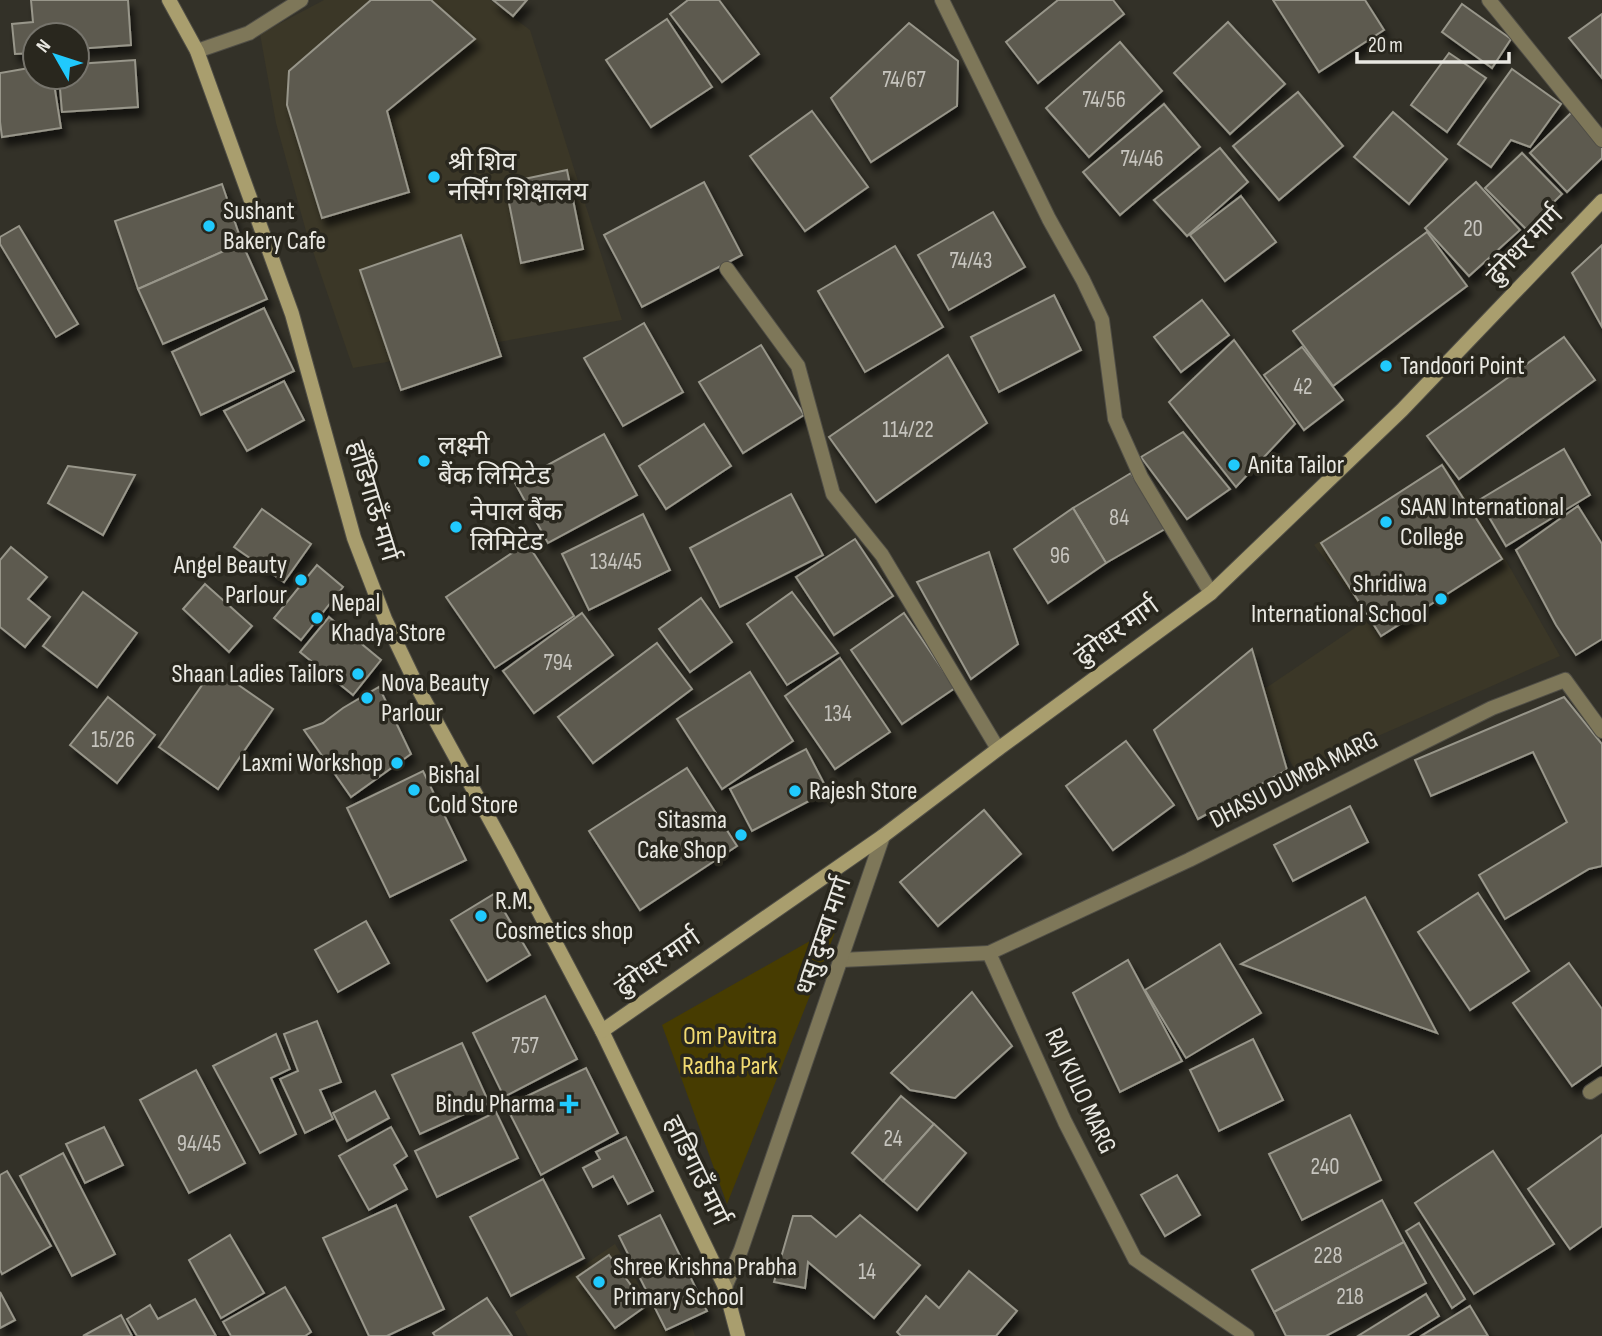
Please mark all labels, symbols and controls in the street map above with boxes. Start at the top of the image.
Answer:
north arrow [21,21,91,91]
scale bar [1357,21,1509,65]
text: 20 m [1368,33,1403,58]
text: N [32,35,56,57]
house number: 74/67 [882,66,926,94]
house number: 74/56 [1082,86,1126,114]
house number: 74/46 [1120,145,1164,173]
place label: श्री शिव नर्सिंग शिक्षालय [448,147,589,208]
marker: श्री शिव नर्सिंग शिक्षालय [426,169,442,185]
place label: Sushant Bakery Cafe [223,196,326,257]
street label: ढुंगेधर मार्ग [1479,199,1571,292]
house number: 20 [1463,215,1483,243]
marker: Sushant Bakery Cafe [201,218,217,234]
house number: 74/43 [950,247,992,275]
place label: Tandoori Point [1400,351,1525,382]
marker: Tandoori Point [1378,358,1394,374]
house number: 42 [1293,373,1313,401]
house number: 114/22 [882,416,934,444]
place label: लक्ष्मी बैंक लिमिटेड [438,431,552,492]
street label: हाँडिगाऊँ मार्ग [339,437,406,566]
place label: Anita Tailor [1247,450,1345,481]
marker: लक्ष्मी बैंक लिमिटेड [416,453,432,469]
marker: Anita Tailor [1226,457,1242,473]
place label: SAAN International College [1400,492,1564,553]
place label: नेपाल बैंक लिमिटेड [470,496,564,558]
house number: 84 [1109,504,1129,532]
marker: SAAN International College [1378,514,1394,530]
marker: नेपाल बैंक लिमिटेड [448,519,464,535]
house number: 96 [1050,542,1070,570]
house number: 134/45 [590,548,642,576]
place label: Angel Beauty Parlour [173,550,288,611]
place label: Shridiwa International School [1251,569,1427,630]
marker: Angel Beauty Parlour [293,572,309,588]
place label: Nepal Khadya Store [331,588,446,649]
street label: ढुंगेधर मार्ग [1068,590,1166,673]
marker: Shridiwa International School [1433,591,1449,607]
marker: Nepal Khadya Store [309,610,325,626]
house number: 794 [543,649,573,677]
place label: Shaan Ladies Tailors [172,659,344,690]
marker: Shaan Ladies Tailors [350,666,366,682]
place label: Nova Beauty Parlour [381,668,490,729]
marker: Nova Beauty Parlour [359,690,375,706]
house number: 134 [824,700,852,728]
street label: DHASU DUMBA MARG [1205,724,1383,836]
house number: 15/26 [91,726,135,754]
place label: Laxmi Workshop [242,748,383,779]
marker: Laxmi Workshop [389,755,405,771]
place label: Bishal Cold Store [428,760,518,821]
place label: Rajesh Store [809,776,918,807]
marker: Bishal Cold Store [406,782,422,798]
marker: Rajesh Store [787,783,803,799]
place label: Sitasma Cake Shop [637,805,727,866]
marker: Sitasma Cake Shop [733,827,749,843]
street label: धसु दुम्बा मार्ग [788,872,859,999]
place label: R.M. Cosmetics shop [495,886,633,947]
marker: R.M. Cosmetics shop [473,908,489,924]
street label: ढुंगेधर मार्ग [609,921,707,1004]
park label: Om Pavitra Radha Park [682,1021,778,1082]
street label: RAJ KULO MARG [1037,1023,1123,1159]
house number: 757 [511,1032,539,1060]
place label: Bindu Pharma [435,1089,555,1120]
marker: Bindu Pharma [561,1096,577,1112]
street label: हाडिगाउँ मार्ग [656,1111,737,1232]
house number: 24 [884,1125,903,1153]
house number: 94/45 [177,1130,221,1158]
house number: 240 [1310,1153,1340,1181]
house number: 228 [1313,1242,1343,1270]
place label: Shree Krishna Prabha Primary School [613,1252,797,1313]
house number: 14 [858,1258,876,1286]
marker: Shree Krishna Prabha Primary School [591,1274,607,1290]
house number: 218 [1336,1283,1364,1311]

